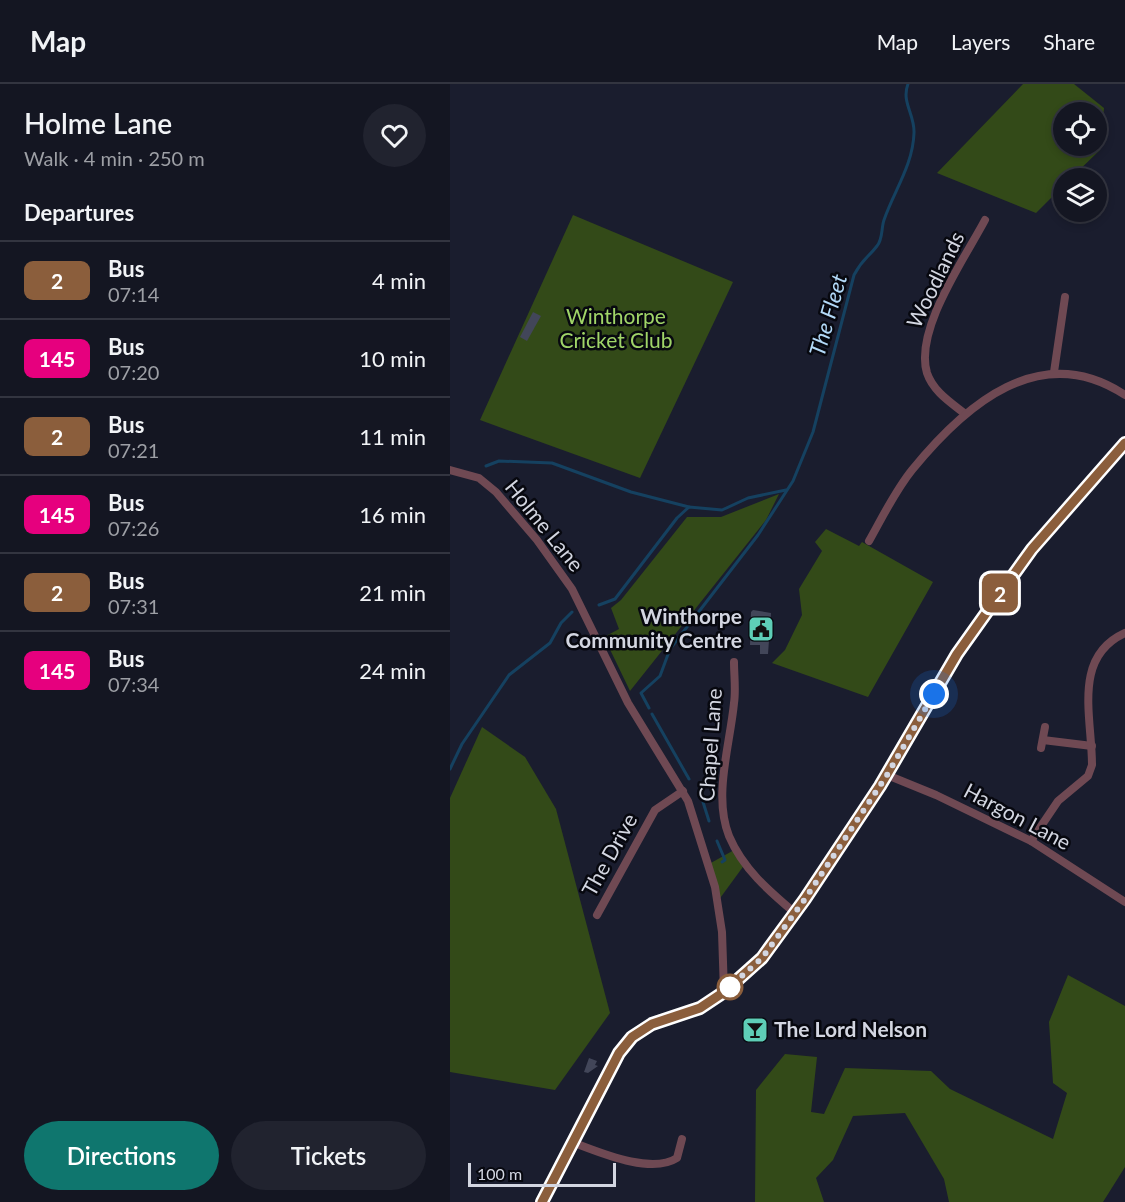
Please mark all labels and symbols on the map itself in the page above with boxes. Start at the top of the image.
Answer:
street label: Woodlands [901,227,969,332]
water label: The Fleet [803,270,852,359]
park label: Winthorpe Cricket Club [559,303,673,352]
street label: Holme Lane [501,474,590,576]
line badge: 2 [980,574,1020,612]
place label: Winthorpe Community Centre [565,603,742,652]
public building icon: Winthorpe Community Centre [746,614,776,644]
your location [919,679,949,709]
street label: Chapel Lane [693,687,726,802]
street label: Hargon Lane [960,777,1075,854]
street label: The Drive [576,809,642,900]
unlabelled marker [717,974,743,1000]
bar icon: The Lord Nelson [740,1015,770,1045]
place label: The Lord Nelson [774,1016,927,1041]
scale bar [468,1160,616,1188]

